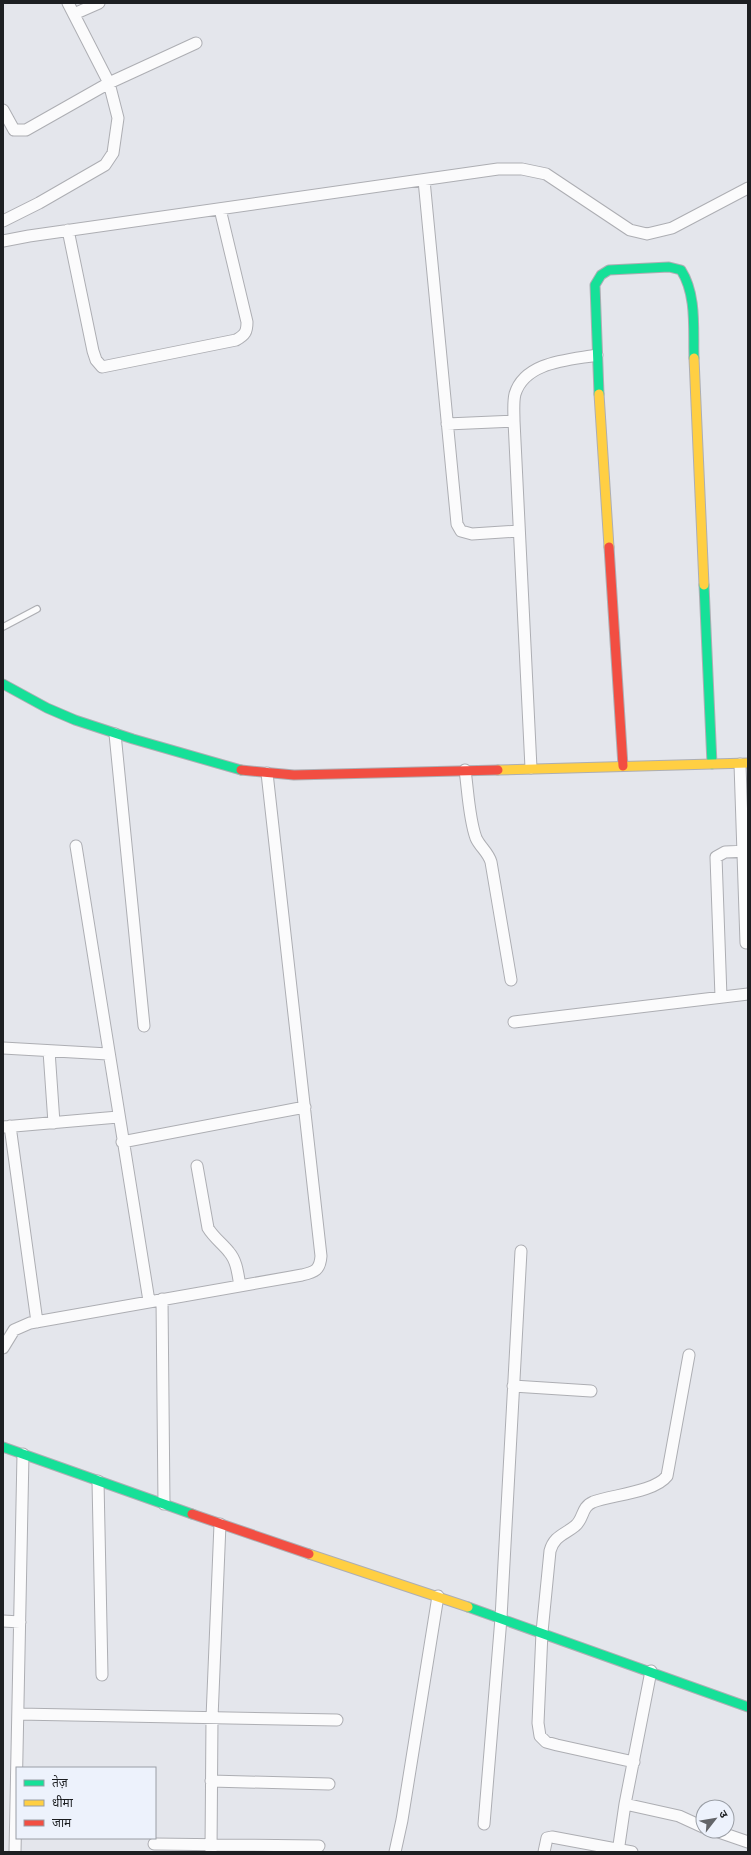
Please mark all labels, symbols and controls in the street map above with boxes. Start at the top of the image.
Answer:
legend [16,1767,156,1839]
text: तेज़ [52,1775,69,1789]
text: धीमा [52,1795,74,1809]
north arrow [695,1799,735,1839]
text: उ [717,1809,730,1820]
text: जाम [52,1817,72,1829]

